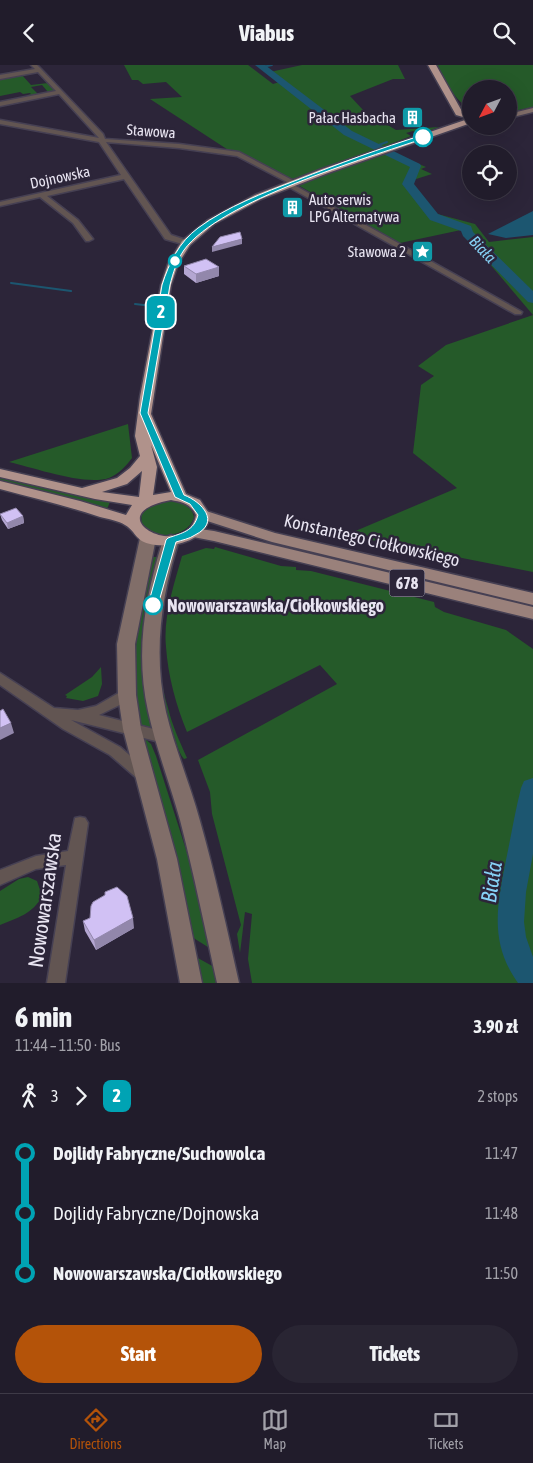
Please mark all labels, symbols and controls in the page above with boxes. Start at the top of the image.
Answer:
icon: back [15,19,43,47]
icon: search [490,19,518,47]
text: Viabus [239,20,294,46]
north arrow [462,80,518,135]
map controls [462,80,517,200]
building icon: Pałac Hasbacha [400,105,424,129]
place label: Pałac Hasbacha [309,109,396,126]
street label: Stawowa [126,121,176,141]
unlabelled marker [413,127,433,147]
button: locate [462,145,517,200]
street label: Dojnowska [28,162,92,192]
place label: Auto serwis LPG Alternatywa [309,191,399,225]
building icon: Auto serwis LPG Alternatywa [281,196,305,220]
water label: Biała [466,232,500,266]
place icon: Stawowa 2 [410,239,434,263]
place label: Stawowa 2 [348,243,406,260]
unlabelled marker [168,254,182,268]
line badge: 2 [145,296,177,328]
text: 2 [157,301,165,322]
street label: Konstantego Ciołkowskiego [282,510,462,570]
road number: 678 [390,569,424,597]
marker: Nowowarszawska/Ciołkowskiego [143,595,163,615]
place label: Nowowarszawska/Ciołkowskiego [167,595,384,616]
street label: Nowowarszawska [23,831,65,969]
water label: Biała [475,859,507,905]
text: 6 min [15,1001,72,1033]
text: 3.90 zł [473,1015,518,1037]
text: 11:44 – 11:50 · Bus [15,1036,120,1054]
icon: walk [15,1082,43,1110]
icon: forward [67,1082,95,1110]
text: 2 [113,1085,121,1106]
text: 3 [51,1087,59,1105]
text: 2 stops [477,1087,518,1105]
text: Dojlidy Fabryczne/Suchowolca [53,1142,265,1164]
text: 11:47 [485,1144,518,1162]
text: Dojlidy Fabryczne/Dojnowska [53,1202,259,1224]
text: 11:48 [485,1204,518,1222]
text: Nowowarszawska/Ciołkowskiego [53,1262,282,1284]
text: 11:50 [485,1264,518,1282]
button: Start [15,1325,262,1383]
button: Tickets [272,1325,518,1383]
tab: Directions [70,1406,122,1452]
tab: Map [261,1406,289,1452]
tab: Tickets [428,1406,463,1452]

